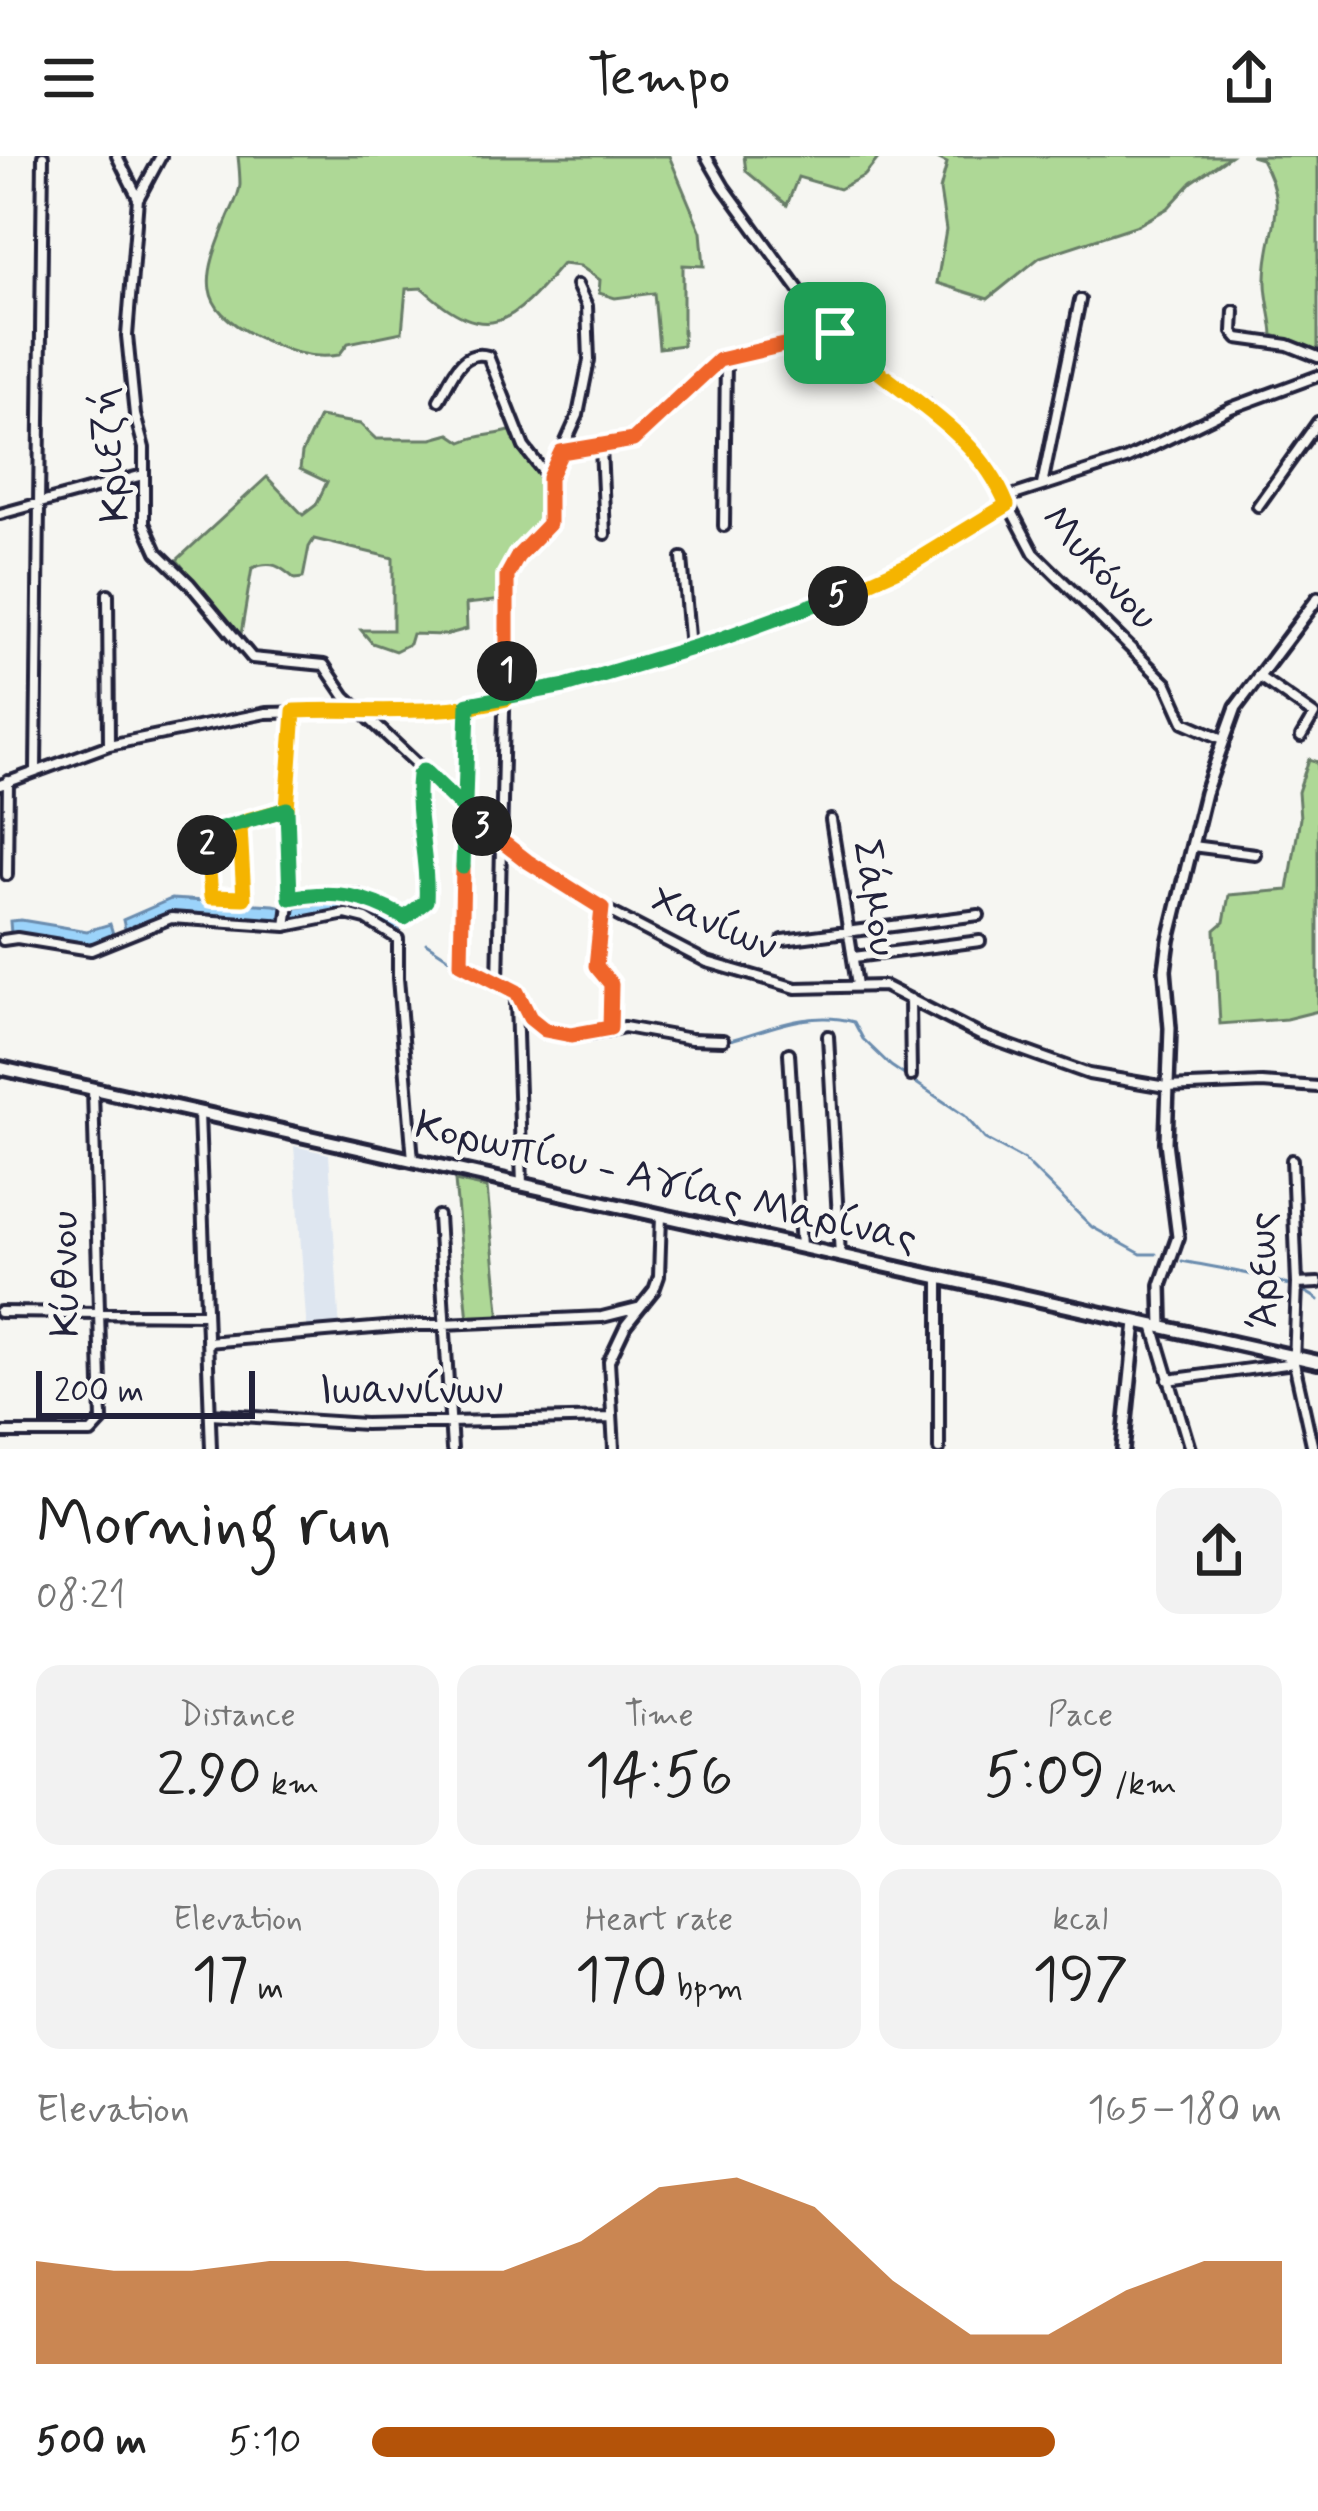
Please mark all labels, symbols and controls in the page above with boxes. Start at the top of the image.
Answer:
text: Tempo [588,43,730,114]
icon: menu [36,45,102,111]
icon: share [1216,45,1282,111]
pin [784,282,886,384]
icon: arrive [802,300,868,366]
street label: Κριεζή [76,385,144,525]
street label: Μυκόνου [1028,493,1170,643]
pin: 5 [808,566,868,626]
text: 5 [828,574,848,618]
pin: 1 [477,641,537,701]
text: 1 [500,649,514,693]
pin: 3 [452,796,512,856]
text: 3 [475,804,489,848]
pin: 2 [177,815,237,875]
text: 2 [199,823,215,867]
street label: Σάμου [838,836,910,960]
street label: Χανίων [642,873,786,975]
street label: Κορωπίου - Αγίας Μαρίνας [410,1099,922,1267]
street label: Κύθνου [37,1210,95,1338]
street label: Άρεως [1235,1211,1293,1329]
street label: Ιωαννίνων [318,1364,504,1419]
scale bar [36,1365,255,1418]
text: 200 m [54,1370,144,1414]
text: Morning run [36,1483,392,1569]
button: share [1156,1488,1282,1614]
text: 08:21 [36,1571,125,1622]
text: Distance [180,1694,296,1738]
text: Time [624,1694,694,1738]
text: Pace [1047,1694,1113,1738]
text: 2.90 [156,1738,262,1817]
text: 14:56 [585,1738,733,1817]
text: 5:09 [984,1738,1105,1817]
text: km [262,1763,319,1807]
text: /km [1105,1763,1177,1807]
text: Elevation [173,1898,303,1942]
text: Heart rate [585,1898,733,1942]
text: kcal [1053,1898,1108,1942]
text: 17 [192,1942,249,2021]
text: 170 [575,1942,668,2021]
text: 197 [1032,1942,1128,2021]
text: m [249,1967,284,2011]
text: bpm [668,1967,743,2011]
text: Elevation [36,2085,190,2136]
text: 165–180 m [1087,2085,1282,2136]
text: 500 m [36,2417,147,2468]
text: 5:10 [228,2417,302,2468]

